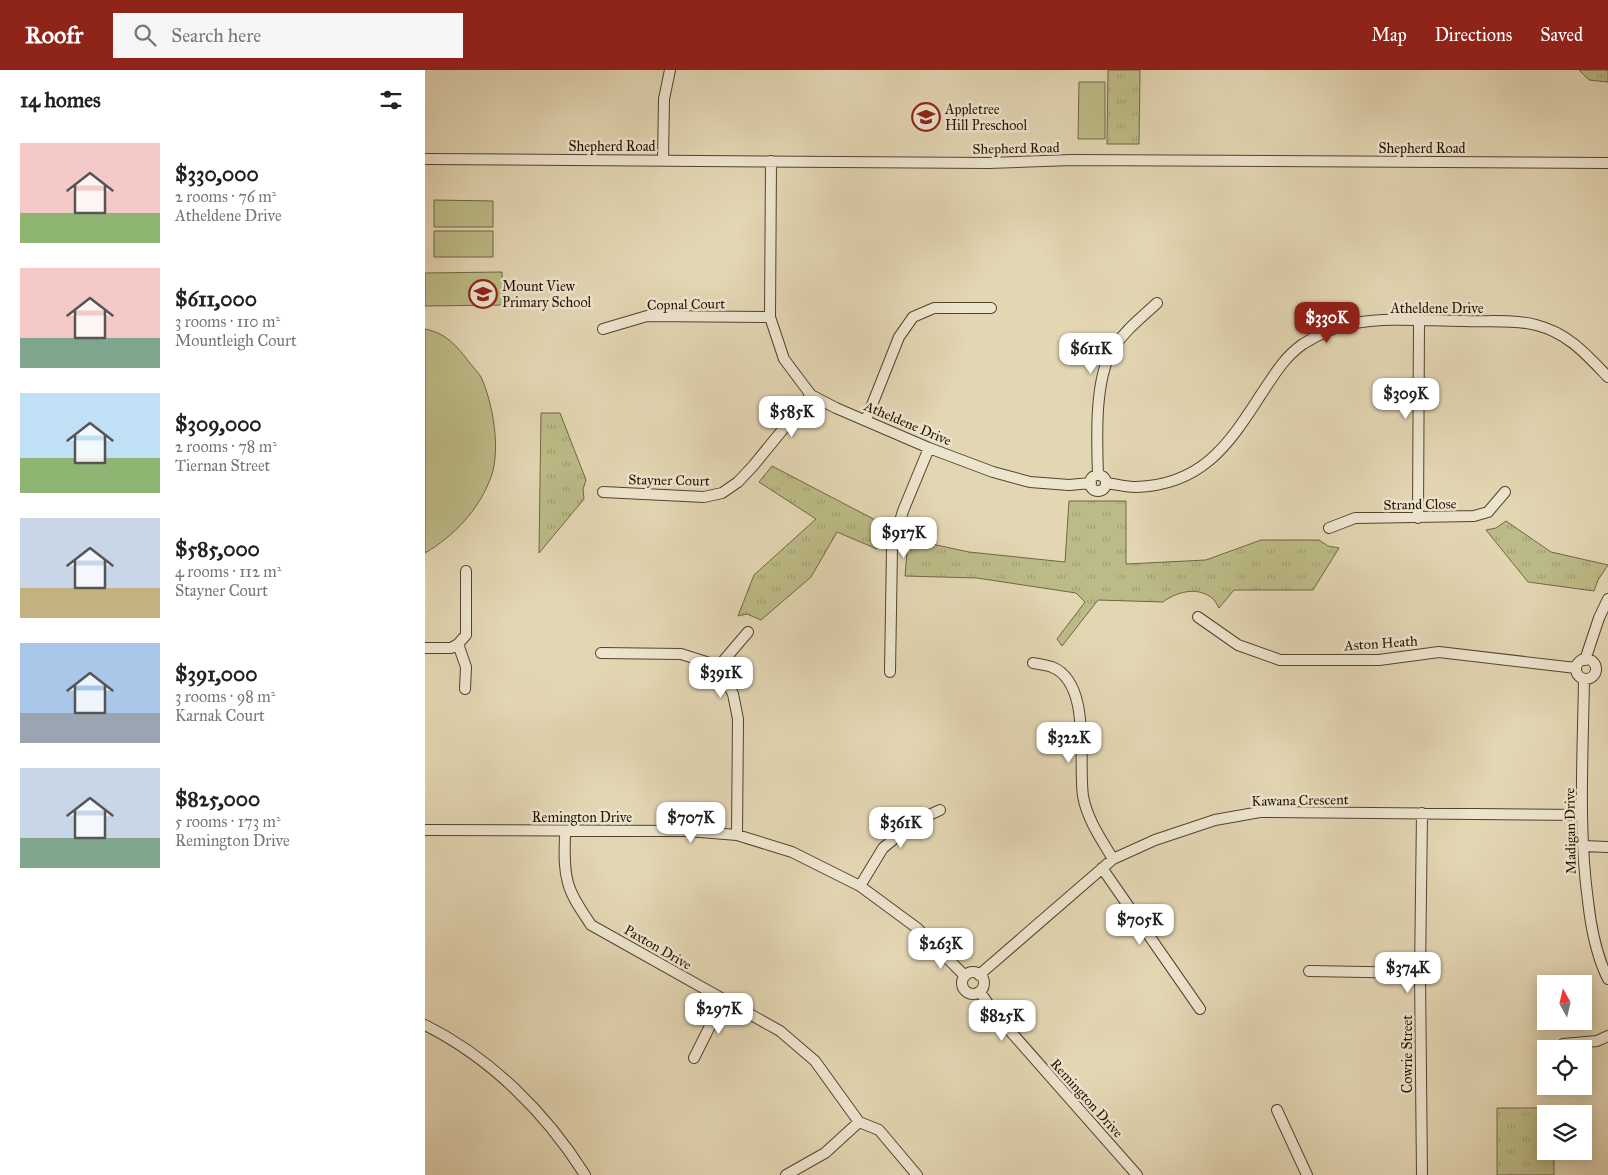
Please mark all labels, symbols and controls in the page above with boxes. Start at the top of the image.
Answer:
search box [113,13,463,58]
text: Roofr [25,20,83,50]
icon: search [131,21,159,49]
text: Search here [171,24,261,47]
text: Map [1371,24,1407,46]
text: Directions [1435,24,1512,46]
text: Saved [1540,24,1583,46]
icon: filters [377,86,405,114]
text: 14 homes [20,87,101,113]
place label: Appletree Hill Preschool [944,101,1027,134]
school or university icon: Appletree Hill Preschool [911,102,941,132]
street label: Shepherd Road [568,138,656,155]
street label: Shepherd Road [972,139,1060,158]
street label: Shepherd Road [1378,140,1466,157]
text: $330,000 [175,161,259,187]
icon: home [60,163,120,223]
text: 2 rooms · 76 m² [175,187,276,206]
text: Atheldene Drive [175,206,282,225]
place label: Mount View Primary School [502,278,591,311]
school or university icon: Mount View Primary School [468,279,498,309]
text: $611,000 [175,286,257,312]
icon: home [60,288,120,348]
street label: Copnal Court [647,295,725,314]
street label: Atheldene Drive [1389,300,1484,317]
pin: $330K [1292,302,1362,344]
text: $330K [1305,308,1349,327]
text: 3 rooms · 110 m² [175,312,280,331]
text: Mountleigh Court [175,331,297,350]
pin: $611K [1056,332,1126,375]
text: $611K [1070,339,1112,358]
pin: $309K [1371,378,1441,420]
text: $309K [1383,384,1429,403]
pin: $585K [757,396,827,438]
street label: Atheldene Drive [861,397,954,450]
text: $585K [770,402,814,421]
text: $309,000 [175,411,262,437]
icon: home [60,413,120,473]
text: 2 rooms · 78 m² [175,437,277,456]
text: Tiernan Street [175,456,270,475]
street label: Stayner Court [628,471,710,490]
street label: Strand Close [1383,495,1457,514]
pin: $917K [869,516,939,559]
text: $917K [882,523,926,542]
text: $585,000 [175,536,260,562]
icon: home [60,538,120,598]
text: 4 rooms · 112 m² [175,562,281,581]
text: Stayner Court [175,581,268,600]
street label: Aston Heath [1343,632,1419,655]
pin: $391K [686,656,756,699]
text: $391,000 [175,661,258,687]
icon: home [60,663,120,723]
text: $391K [700,663,742,682]
text: 3 rooms · 98 m² [175,687,275,706]
text: Karnak Court [175,706,265,725]
pin: $322K [1034,722,1104,764]
text: $322K [1047,728,1091,747]
text: $825,000 [175,786,260,812]
street label: Madigan Drive [1561,787,1580,874]
icon: home [60,788,120,848]
street label: Kawana Crescent [1251,791,1349,810]
pin: $707K [656,802,726,844]
pin: $361K [866,806,936,849]
text: $707K [667,808,715,827]
street label: Remington Drive [532,809,632,826]
text: 5 rooms · 173 m² [175,812,281,831]
text: $361K [880,813,922,832]
text: Remington Drive [175,831,290,850]
pin: $705K [1105,904,1175,946]
text: $705K [1117,910,1163,929]
street label: Paxton Drive [621,921,695,974]
pin: $263K [906,928,976,970]
text: $263K [919,934,963,953]
pin: $374K [1373,952,1443,994]
text: $374K [1386,958,1430,977]
north arrow [1537,975,1593,1030]
map controls [1537,975,1592,1160]
pin: $297K [684,992,754,1035]
text: $297K [696,999,742,1018]
pin: $825K [967,1000,1037,1042]
text: $825K [980,1006,1024,1025]
street label: Cowrie Street [1399,1015,1416,1093]
button: locate [1537,1040,1592,1095]
street label: Remington Drive [1047,1055,1127,1141]
button: layers [1537,1105,1592,1160]

